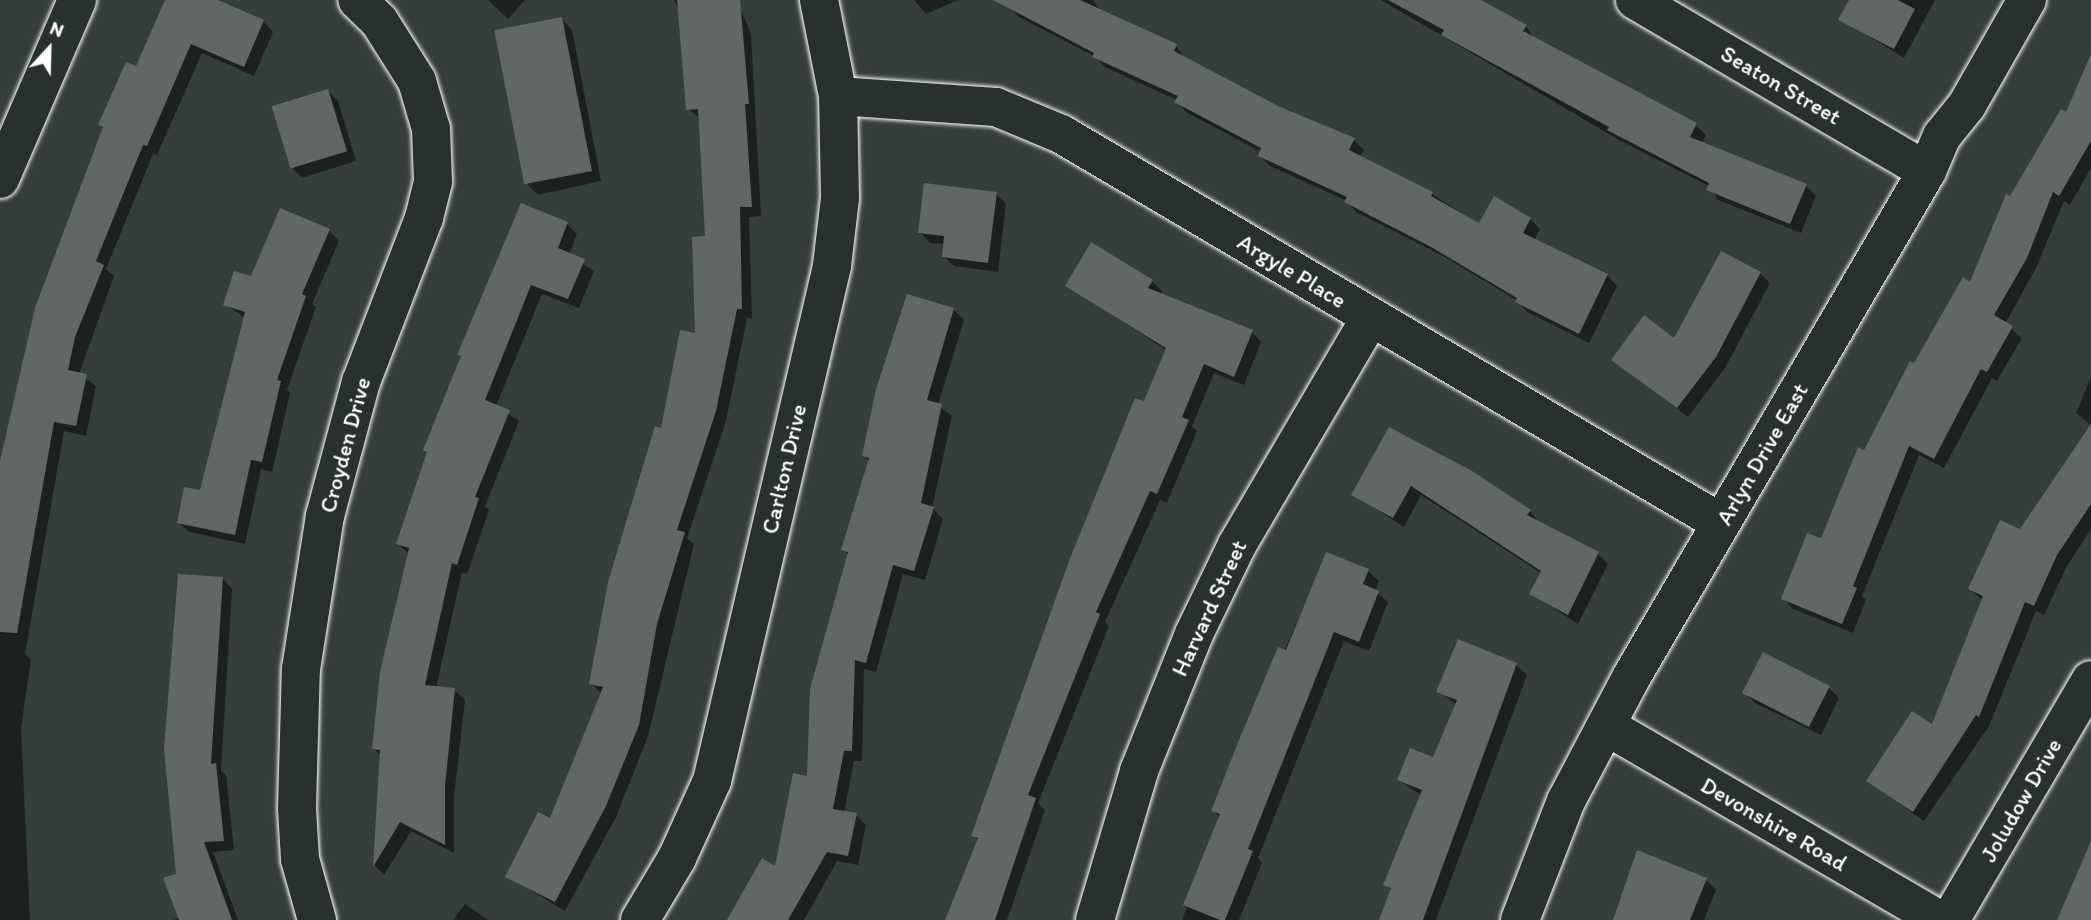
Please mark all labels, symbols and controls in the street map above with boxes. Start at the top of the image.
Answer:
north arrow [14,14,84,84]
text: N [47,16,67,42]
street label: Seaton Street [1716,40,1846,130]
street label: Argyle Place [1233,228,1351,314]
street label: Croyden Drive [314,374,376,516]
street label: Arlyn Drive East [1710,378,1814,530]
street label: Carlton Drive [756,401,812,537]
street label: Harvard Street [1165,536,1253,680]
street label: Joludow Drive [1974,733,2068,867]
street label: Devonshire Road [1696,771,1852,877]

